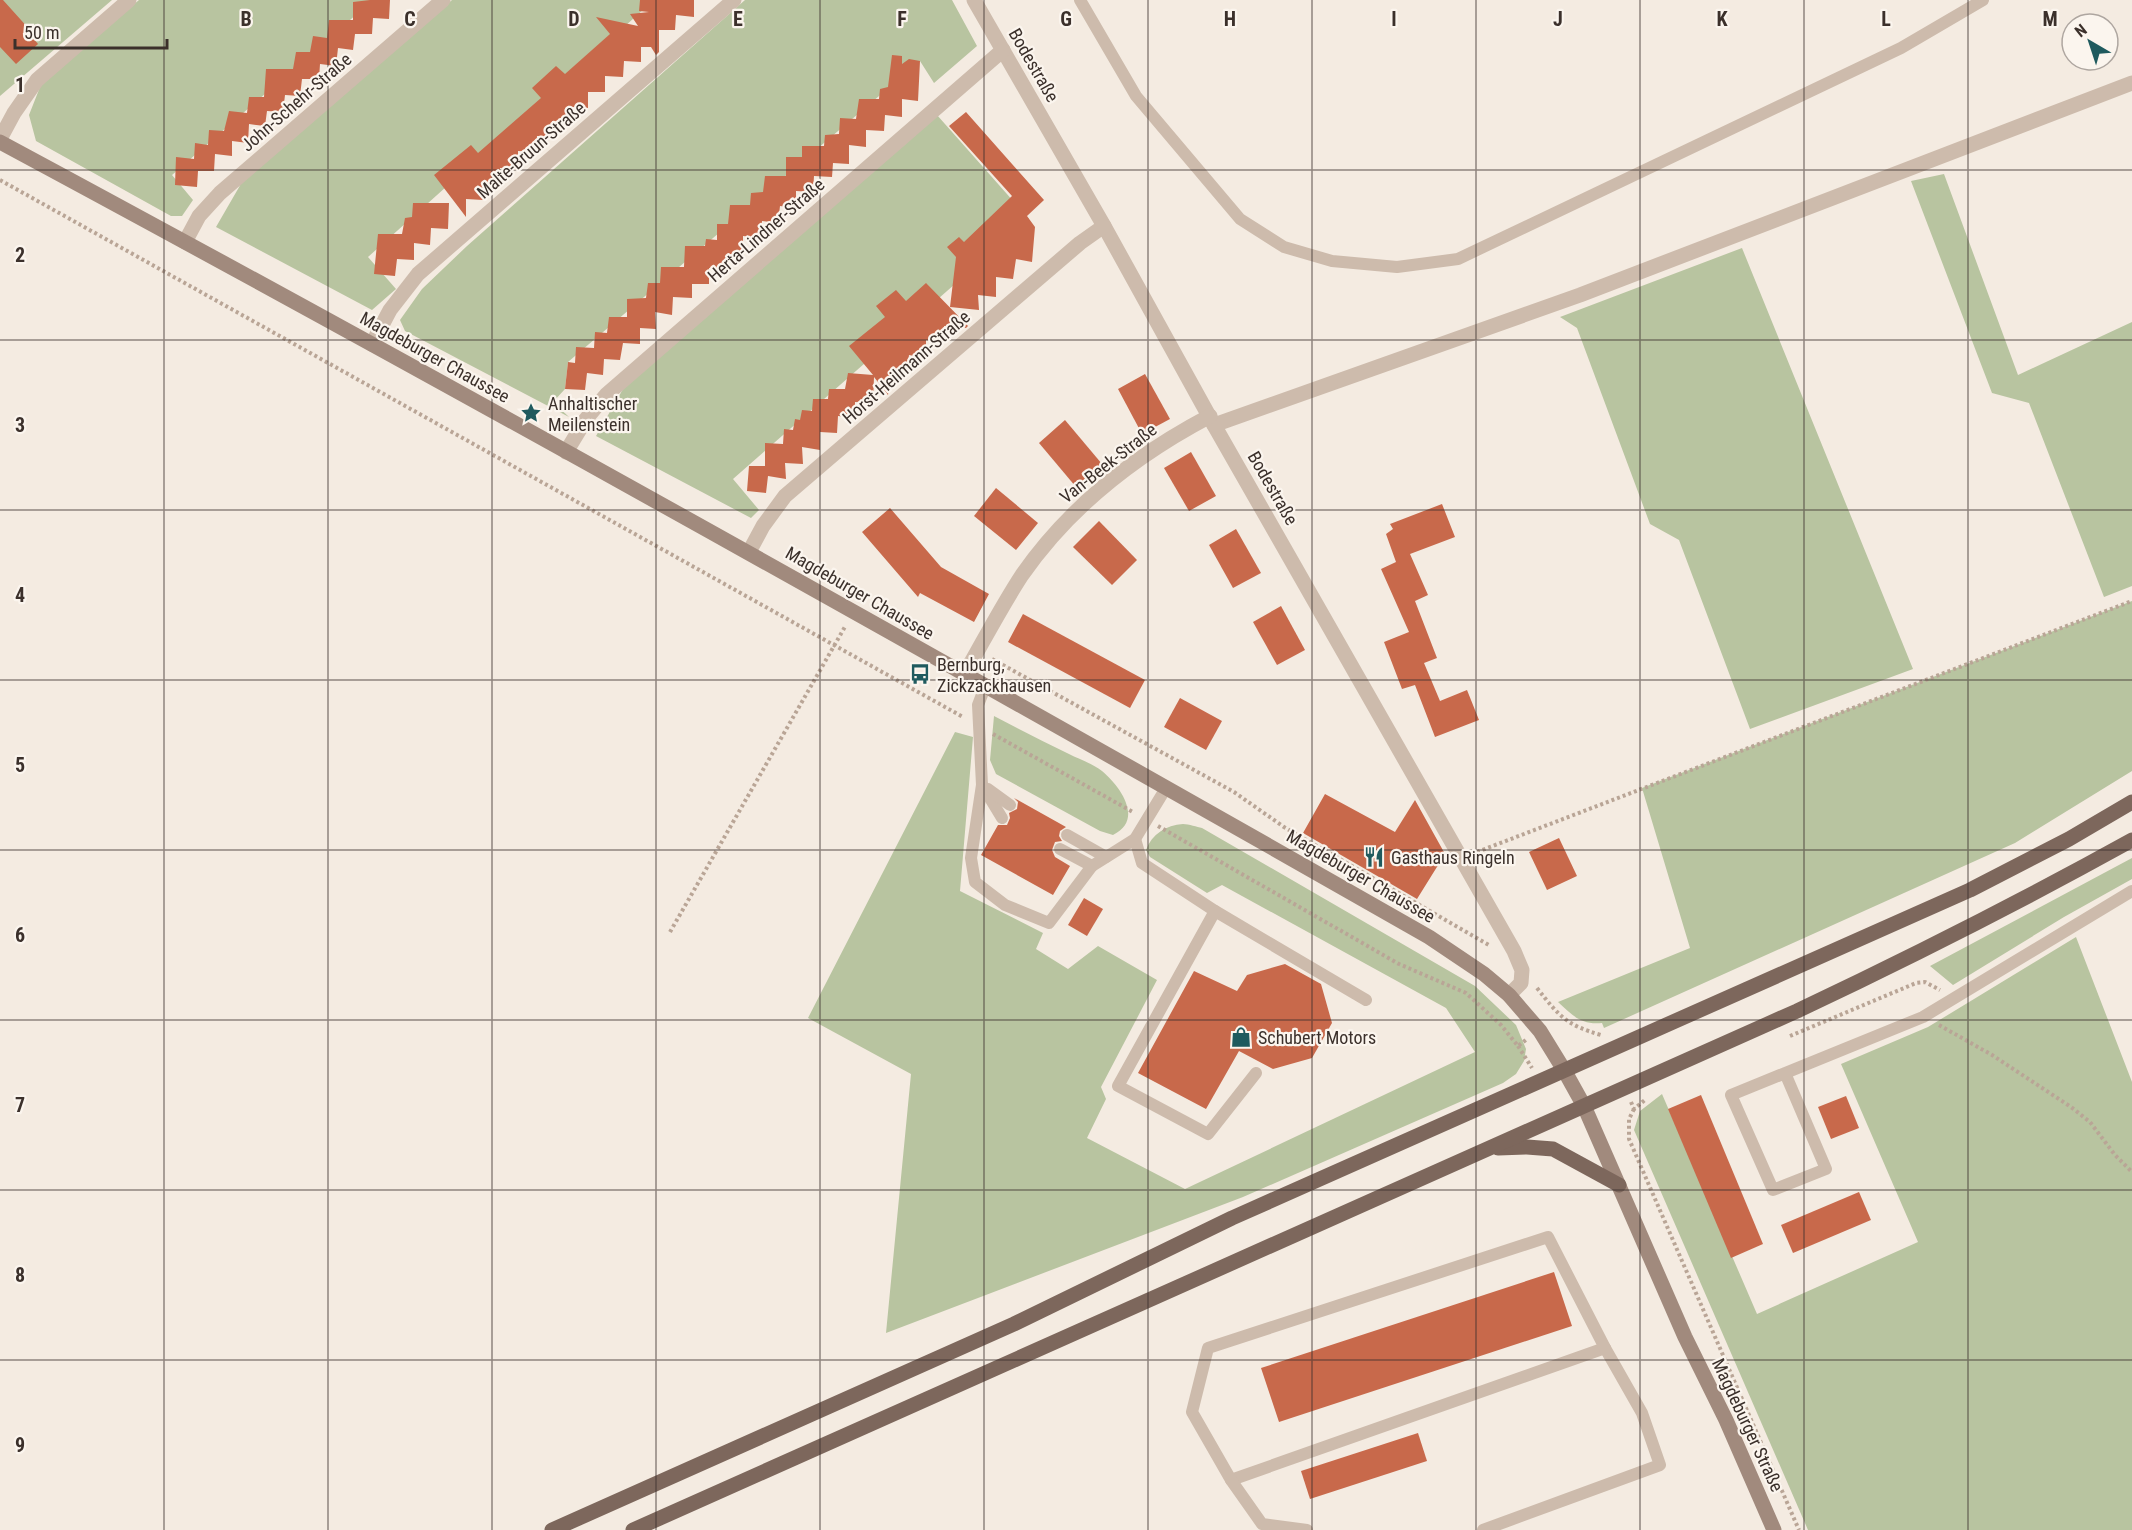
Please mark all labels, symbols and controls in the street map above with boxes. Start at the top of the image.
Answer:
text: B [240,7,252,31]
text: C [404,7,416,31]
text: D [568,7,580,31]
text: E [733,7,743,31]
text: F [897,7,907,31]
text: G [1060,7,1072,31]
text: H [1224,7,1236,31]
text: I [1391,7,1397,31]
text: J [1553,7,1563,31]
text: K [1716,7,1728,31]
text: L [1881,7,1891,31]
text: M [2042,7,2058,31]
scale bar [15,12,166,50]
north arrow [2060,12,2120,72]
text: N [2071,20,2091,41]
text: 50 m [24,22,59,43]
street label: Bodestraße [1005,25,1063,105]
street label: John-Schehr-Straße [237,48,355,156]
text: 1 [15,73,25,97]
street label: Malte-Bruun-Straße [473,97,589,203]
street label: Herta-Lindner-Straße [703,174,829,286]
text: 2 [15,243,25,267]
street label: Horst-Heilmann-Straße [838,306,974,428]
street label: Magdeburger Chaussee [357,307,513,407]
place label: Anhaltischer Meilenstein [548,393,638,435]
place icon: Anhaltischer Meilenstein [519,401,543,425]
text: 3 [15,413,25,437]
street label: Van-Beek-Straße [1055,419,1161,507]
street label: Bodestraße [1244,448,1302,528]
street label: Magdeburger Chaussee [782,542,938,644]
text: 4 [15,583,25,607]
place label: Bernburg, Zickzackhausen [937,654,1051,696]
bus stop icon: Bernburg, Zickzackhausen [908,662,932,686]
text: 5 [15,753,25,777]
street label: Magdeburger Chaussee [1283,825,1439,927]
restaurant icon: Gasthaus Ringeln [1362,845,1386,869]
place label: Gasthaus Ringeln [1391,847,1515,868]
text: 6 [15,923,25,947]
shop icon: Schubert Motors [1229,1025,1253,1049]
place label: Schubert Motors [1258,1027,1376,1048]
text: 7 [15,1093,25,1117]
text: 8 [15,1263,25,1287]
street label: Magdeburger Straße [1708,1355,1788,1495]
text: 9 [15,1433,25,1457]

